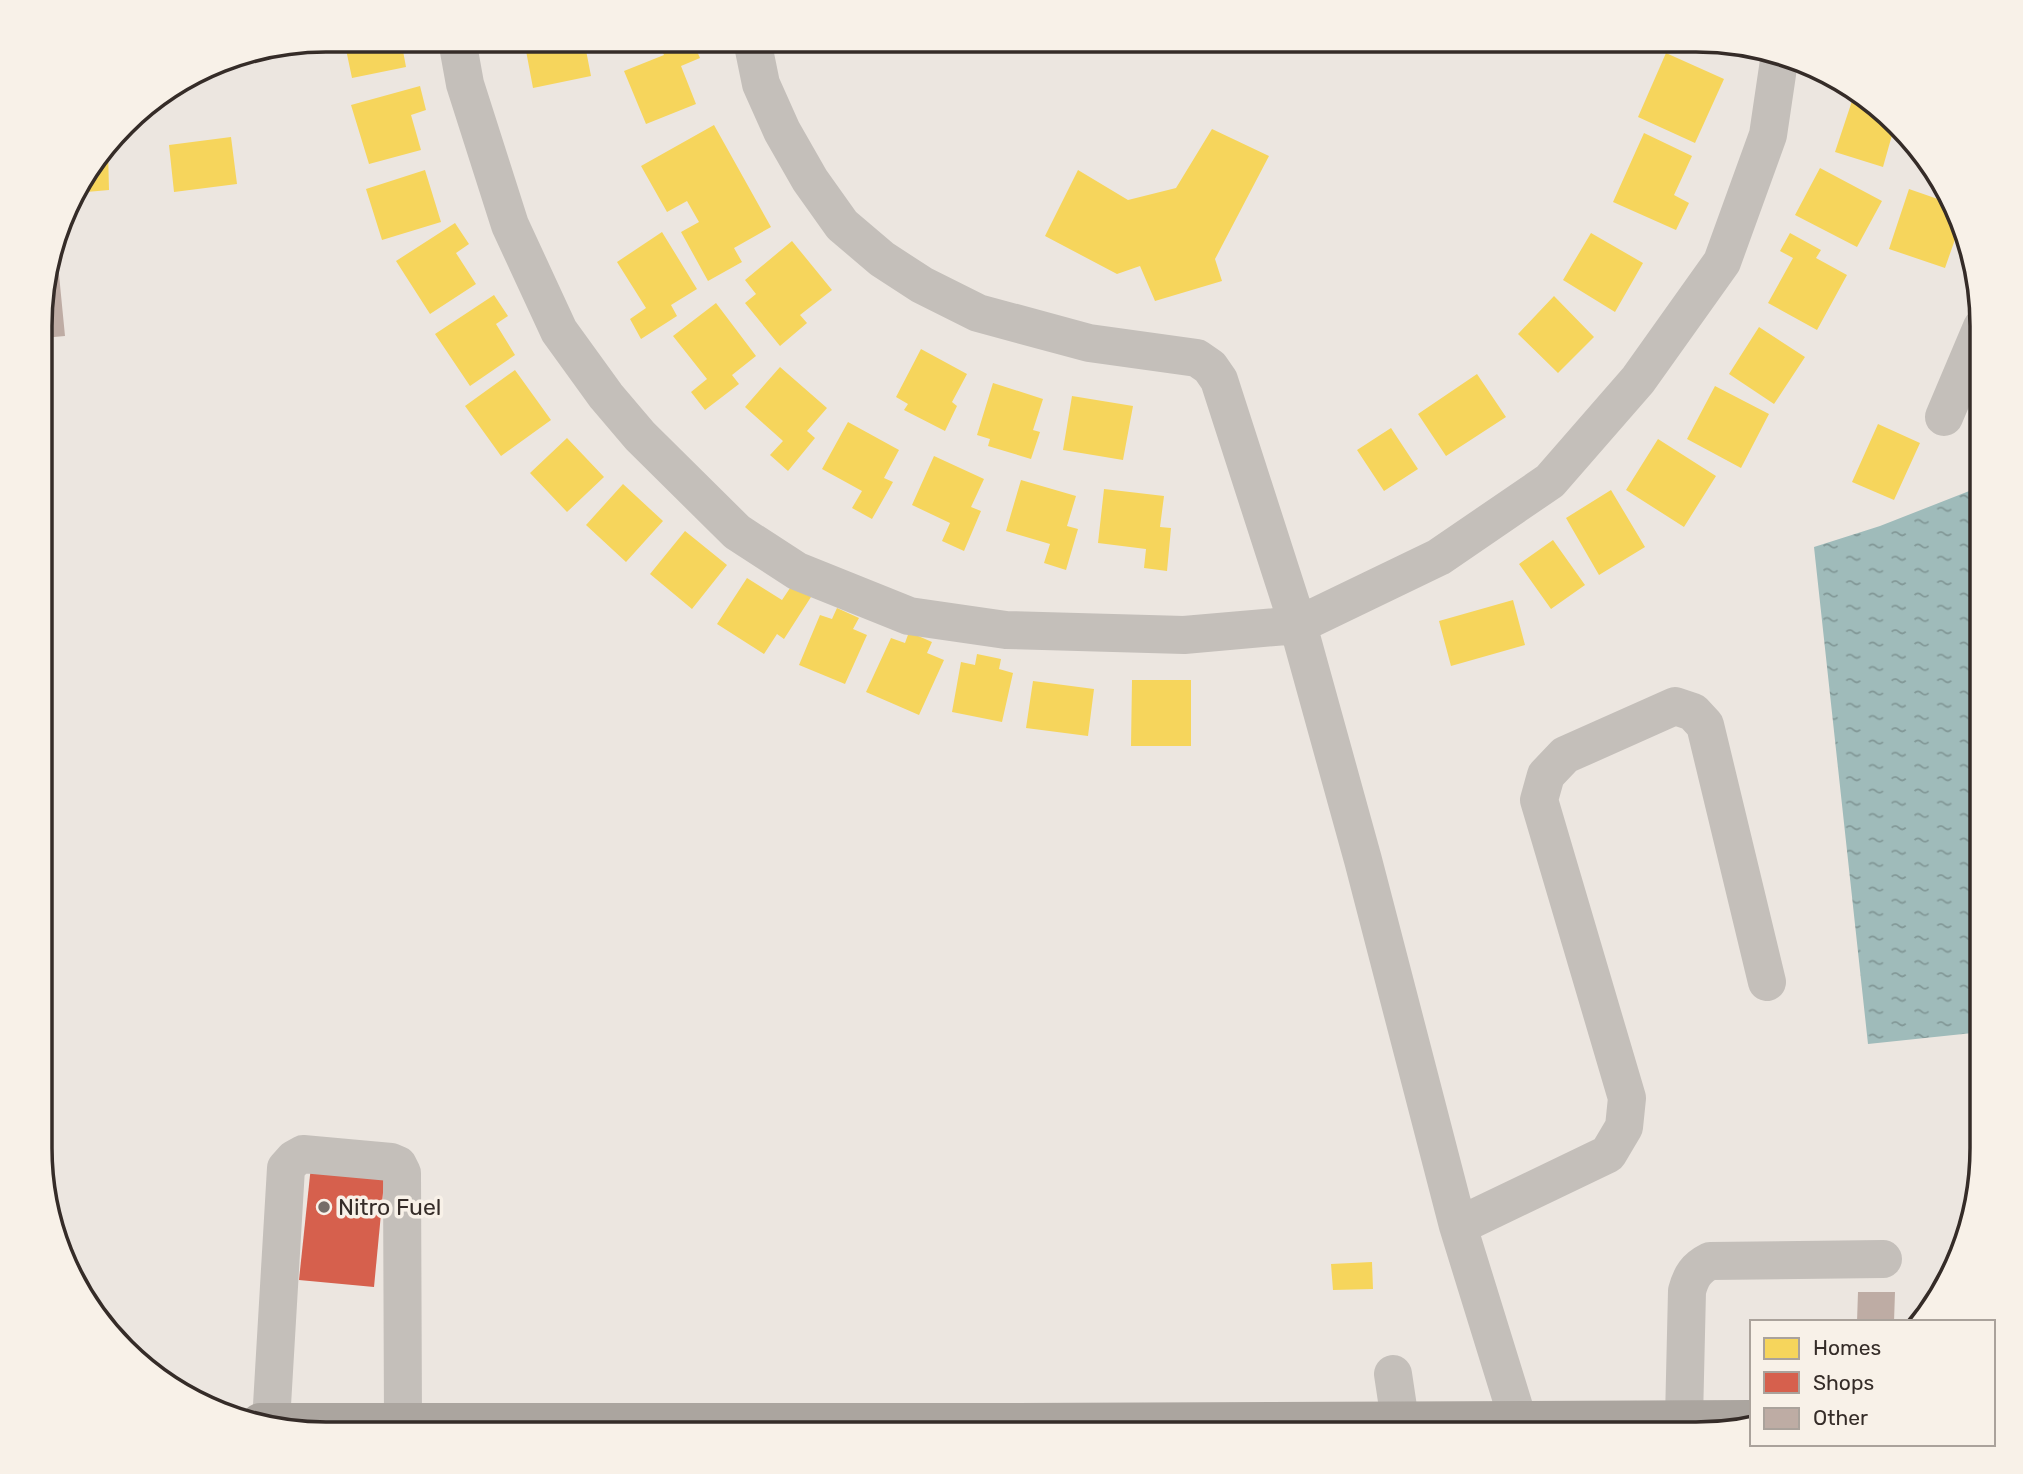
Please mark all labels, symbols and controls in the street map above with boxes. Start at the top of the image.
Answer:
place label: Nitro Fuel [338,1193,441,1221]
marker: Nitro Fuel [316,1199,332,1215]
legend [1750,1320,1995,1446]
text: Homes [1813,1335,1881,1360]
text: Shops [1813,1370,1874,1395]
text: Other [1813,1405,1868,1430]

